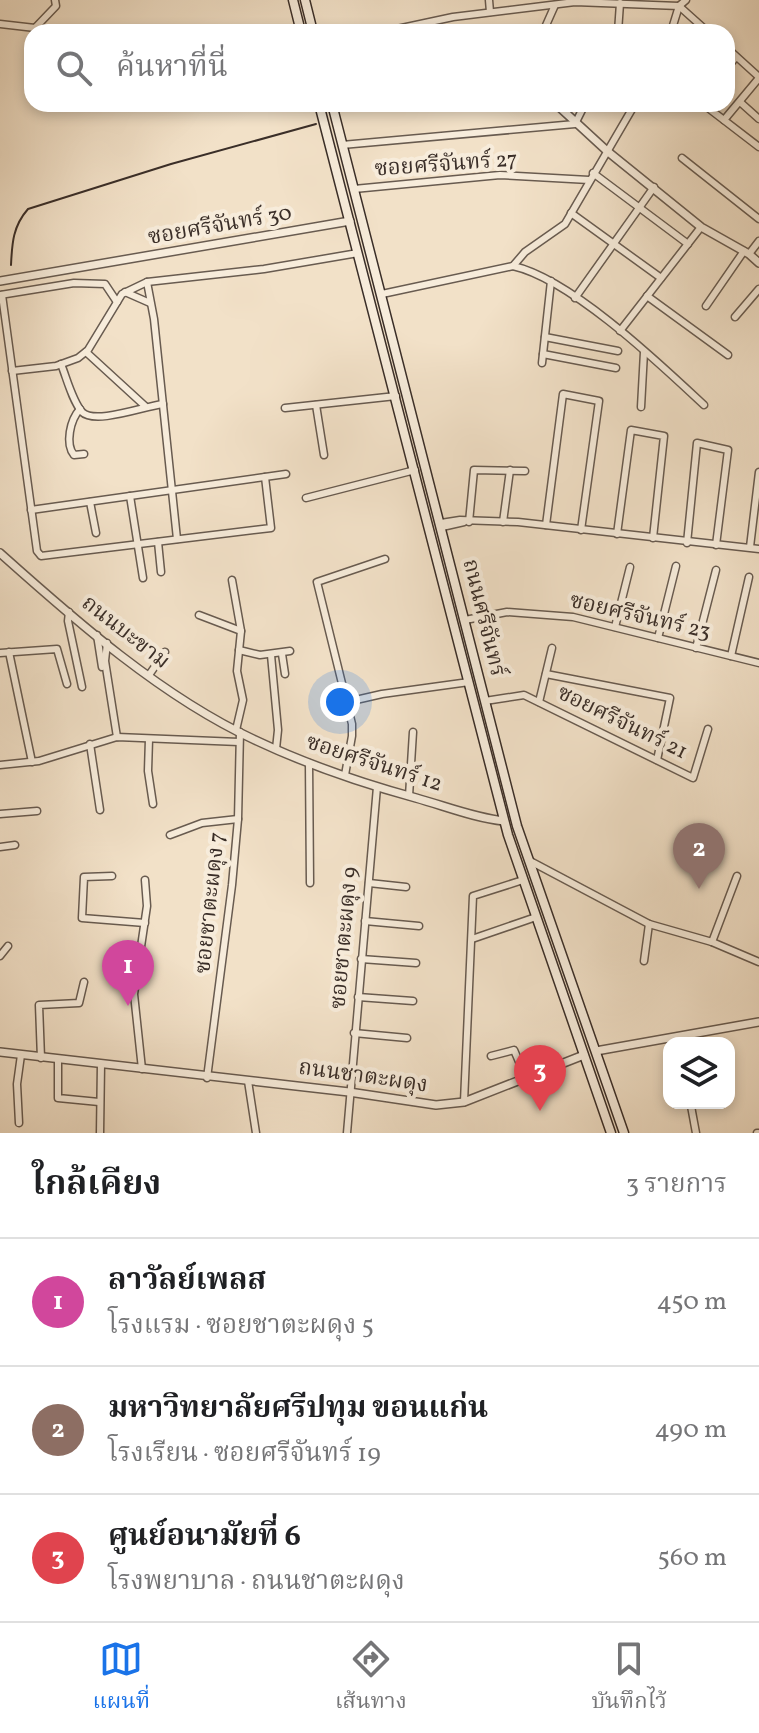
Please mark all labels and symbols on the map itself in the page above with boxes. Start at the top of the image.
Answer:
street label: ซอยศรีจันทร์ 27 [373,145,519,185]
street label: ซอยศรีจันทร์ 30 [146,198,294,254]
street label: ถนนศรีจันทร์ [453,556,513,680]
street label: ซอยศรีจันทร์ 23 [566,586,714,648]
street label: ถนนบะขาม [74,589,176,677]
street label: ซอยศรีจันทร์ 21 [552,678,692,768]
your location [320,682,360,722]
street label: ซอยศรีจันทร์ 12 [302,727,446,801]
pin: 2 [673,823,725,889]
street label: ซอยชาตะผดุง 7 [188,831,234,975]
street label: ซอยชาตะผดุง 9 [323,866,367,1010]
pin: 1 [102,940,154,1006]
pin: 3 [514,1045,566,1111]
street label: ถนนชาตะผดุง [296,1053,430,1101]

